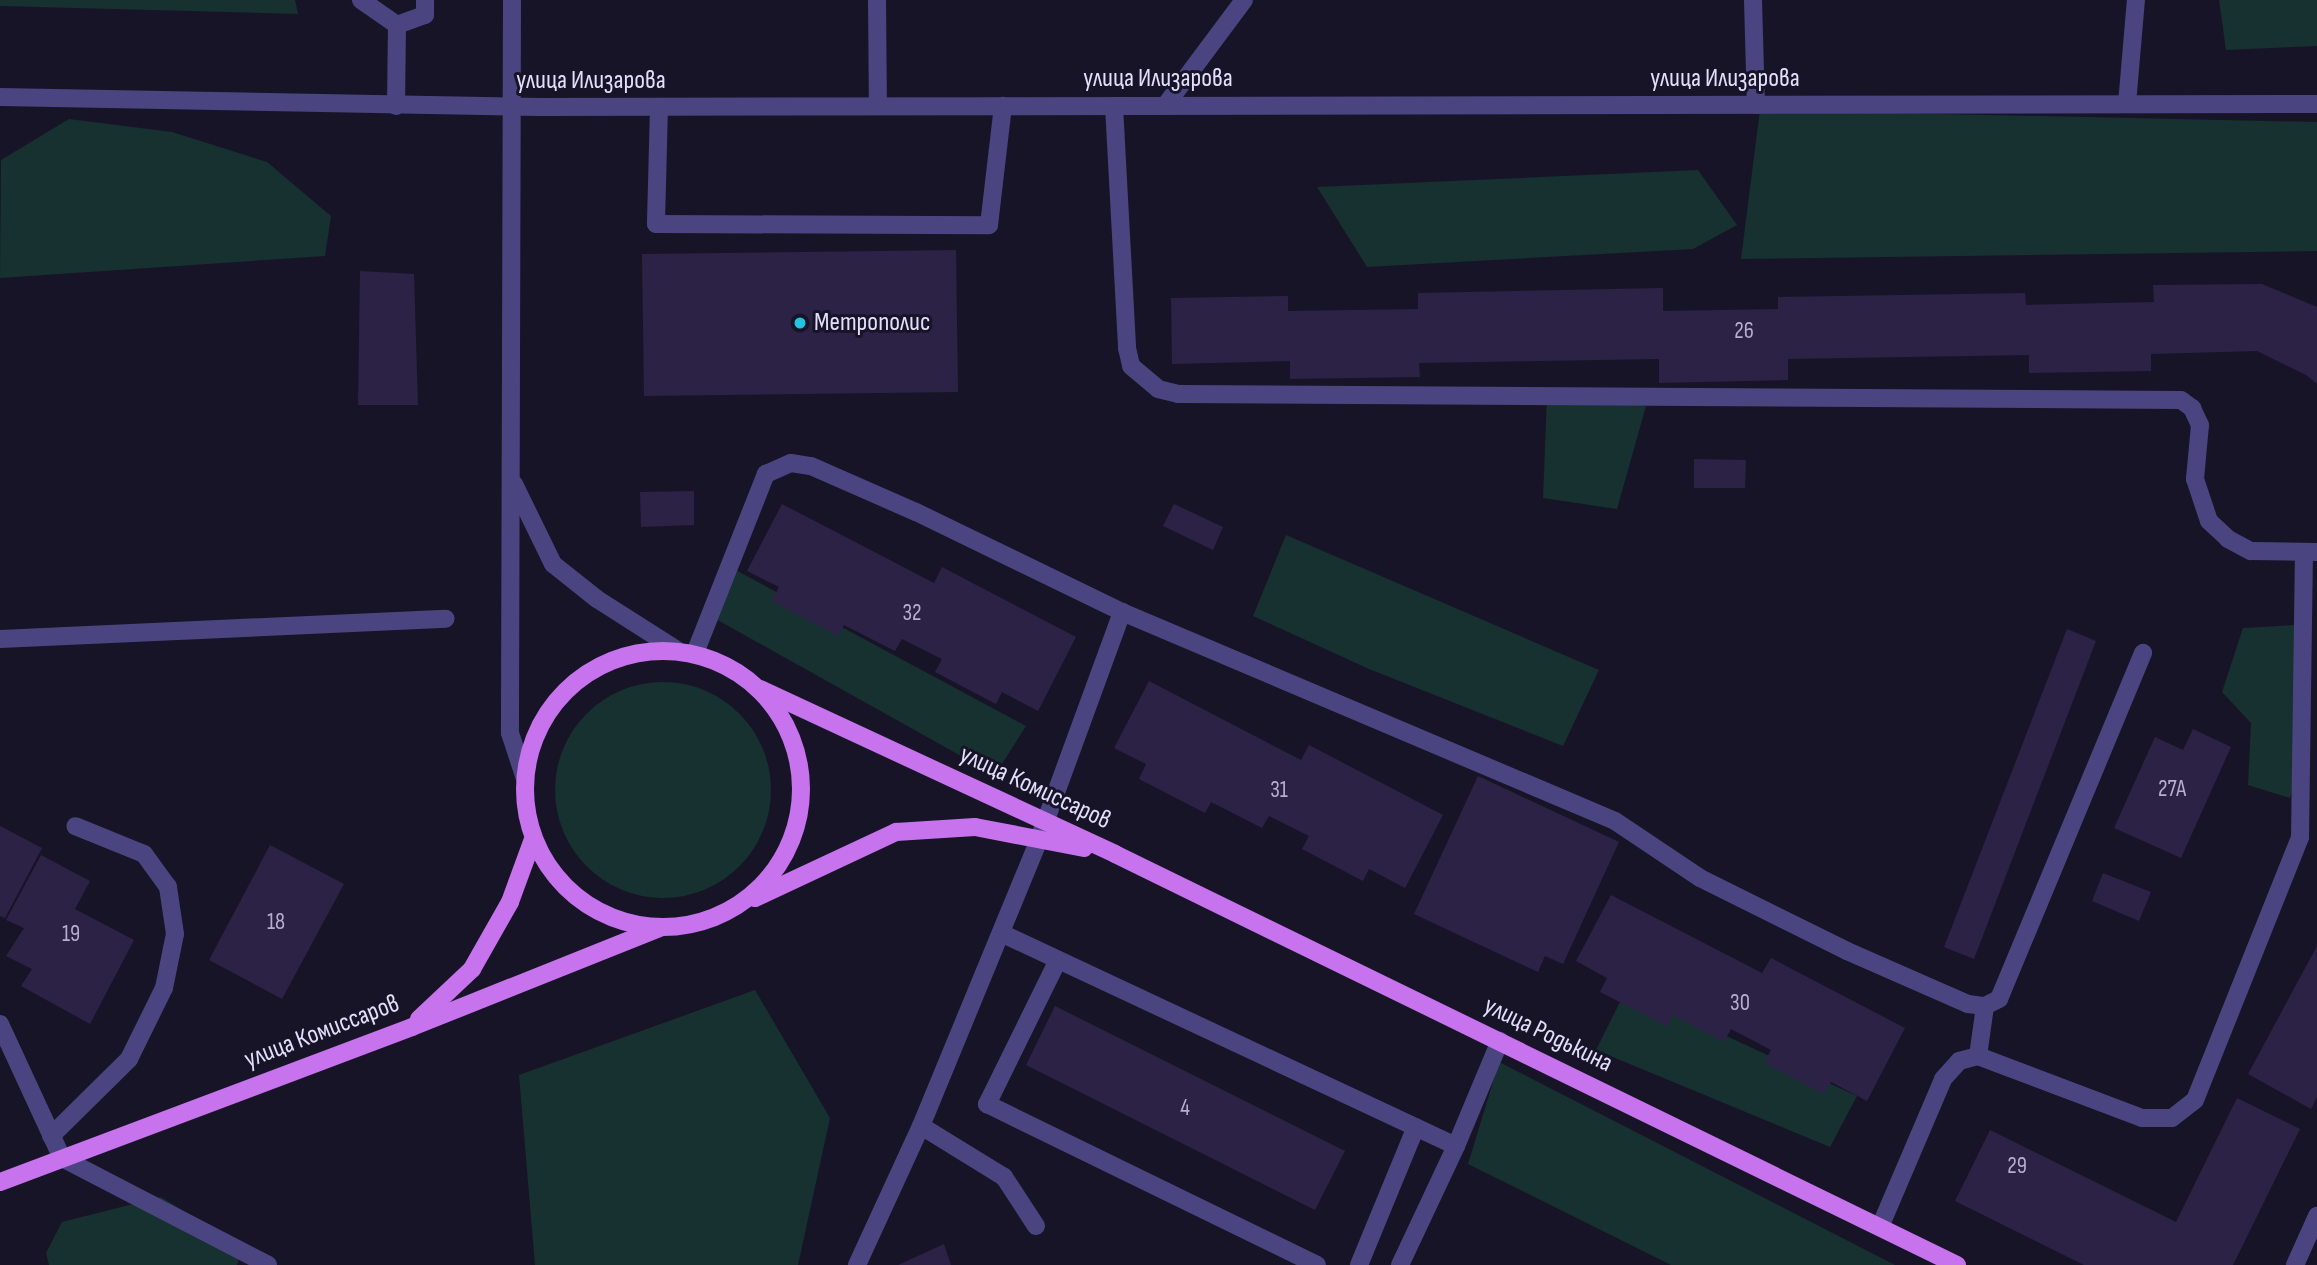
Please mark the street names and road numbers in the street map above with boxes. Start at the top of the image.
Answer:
street label: улица Илизарова [1083,63,1233,95]
street label: улица Илизарова [1650,63,1800,95]
street label: улица Илизарова [516,65,666,97]
street label: улица Комиссаров [954,739,1116,837]
street label: улица Комиссаров [240,988,404,1076]
street label: улица Родькина [1479,990,1617,1080]

